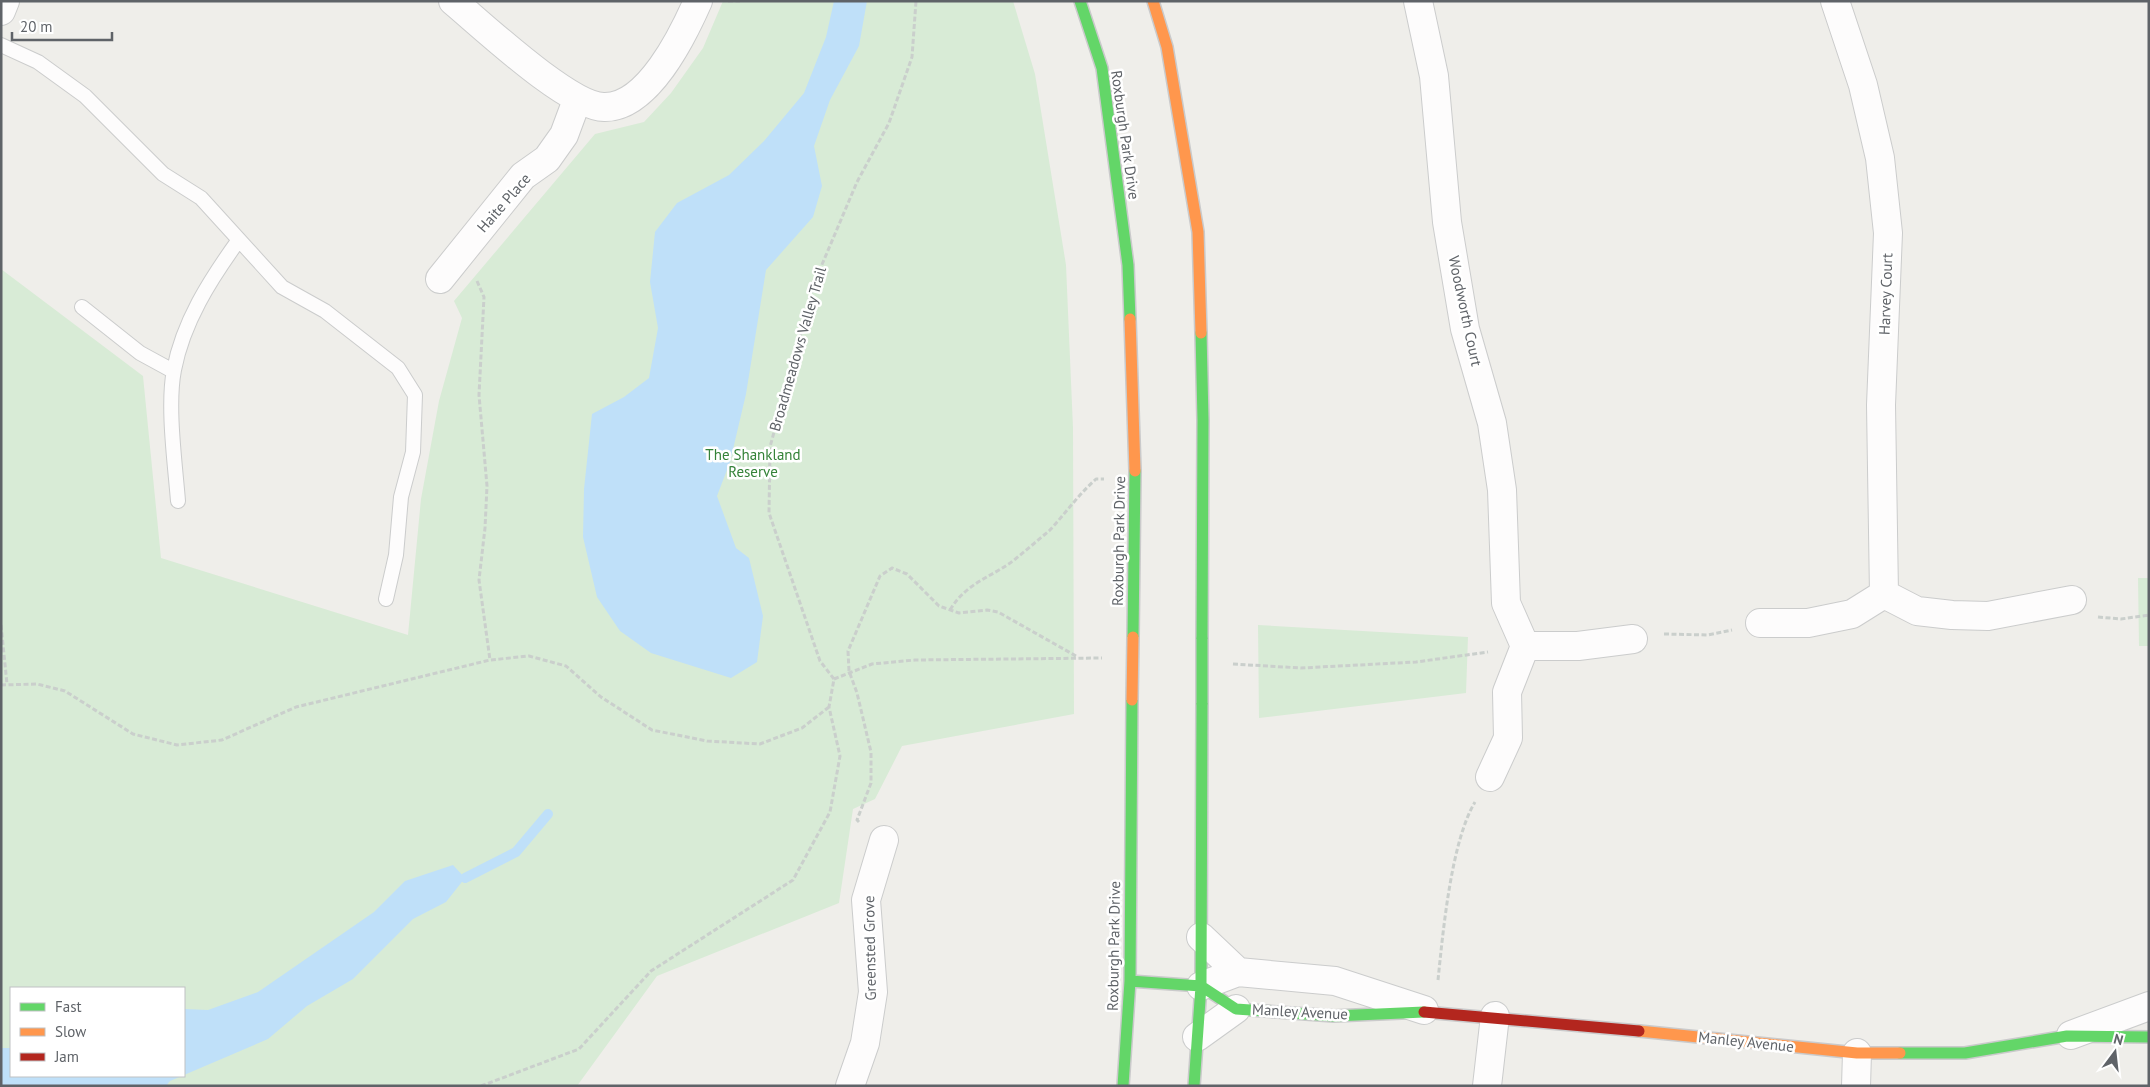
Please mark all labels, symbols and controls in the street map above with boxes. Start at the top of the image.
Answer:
scale bar [12,10,112,42]
text: 20 m [20,17,53,36]
street label: Roxburgh Park Drive [1107,69,1144,201]
street label: Haite Place [473,169,535,236]
street label: Harvey Court [1875,253,1896,335]
street label: Woodworth Court [1445,254,1486,368]
street label: Broadmeadows Valley Trail [765,264,830,433]
park label: The Shankland Reserve [705,445,801,481]
street label: Roxburgh Park Drive [1108,476,1129,606]
street label: Roxburgh Park Drive [1103,881,1124,1011]
street label: Greensted Grove [859,895,880,1001]
legend [10,987,185,1077]
text: Fast [55,997,82,1016]
street label: Manley Avenue [1252,1000,1348,1024]
text: Slow [55,1022,86,1041]
street label: Manley Avenue [1697,1027,1795,1056]
north arrow [2090,1027,2140,1077]
text: N [2112,1030,2125,1049]
text: Jam [54,1047,79,1066]

